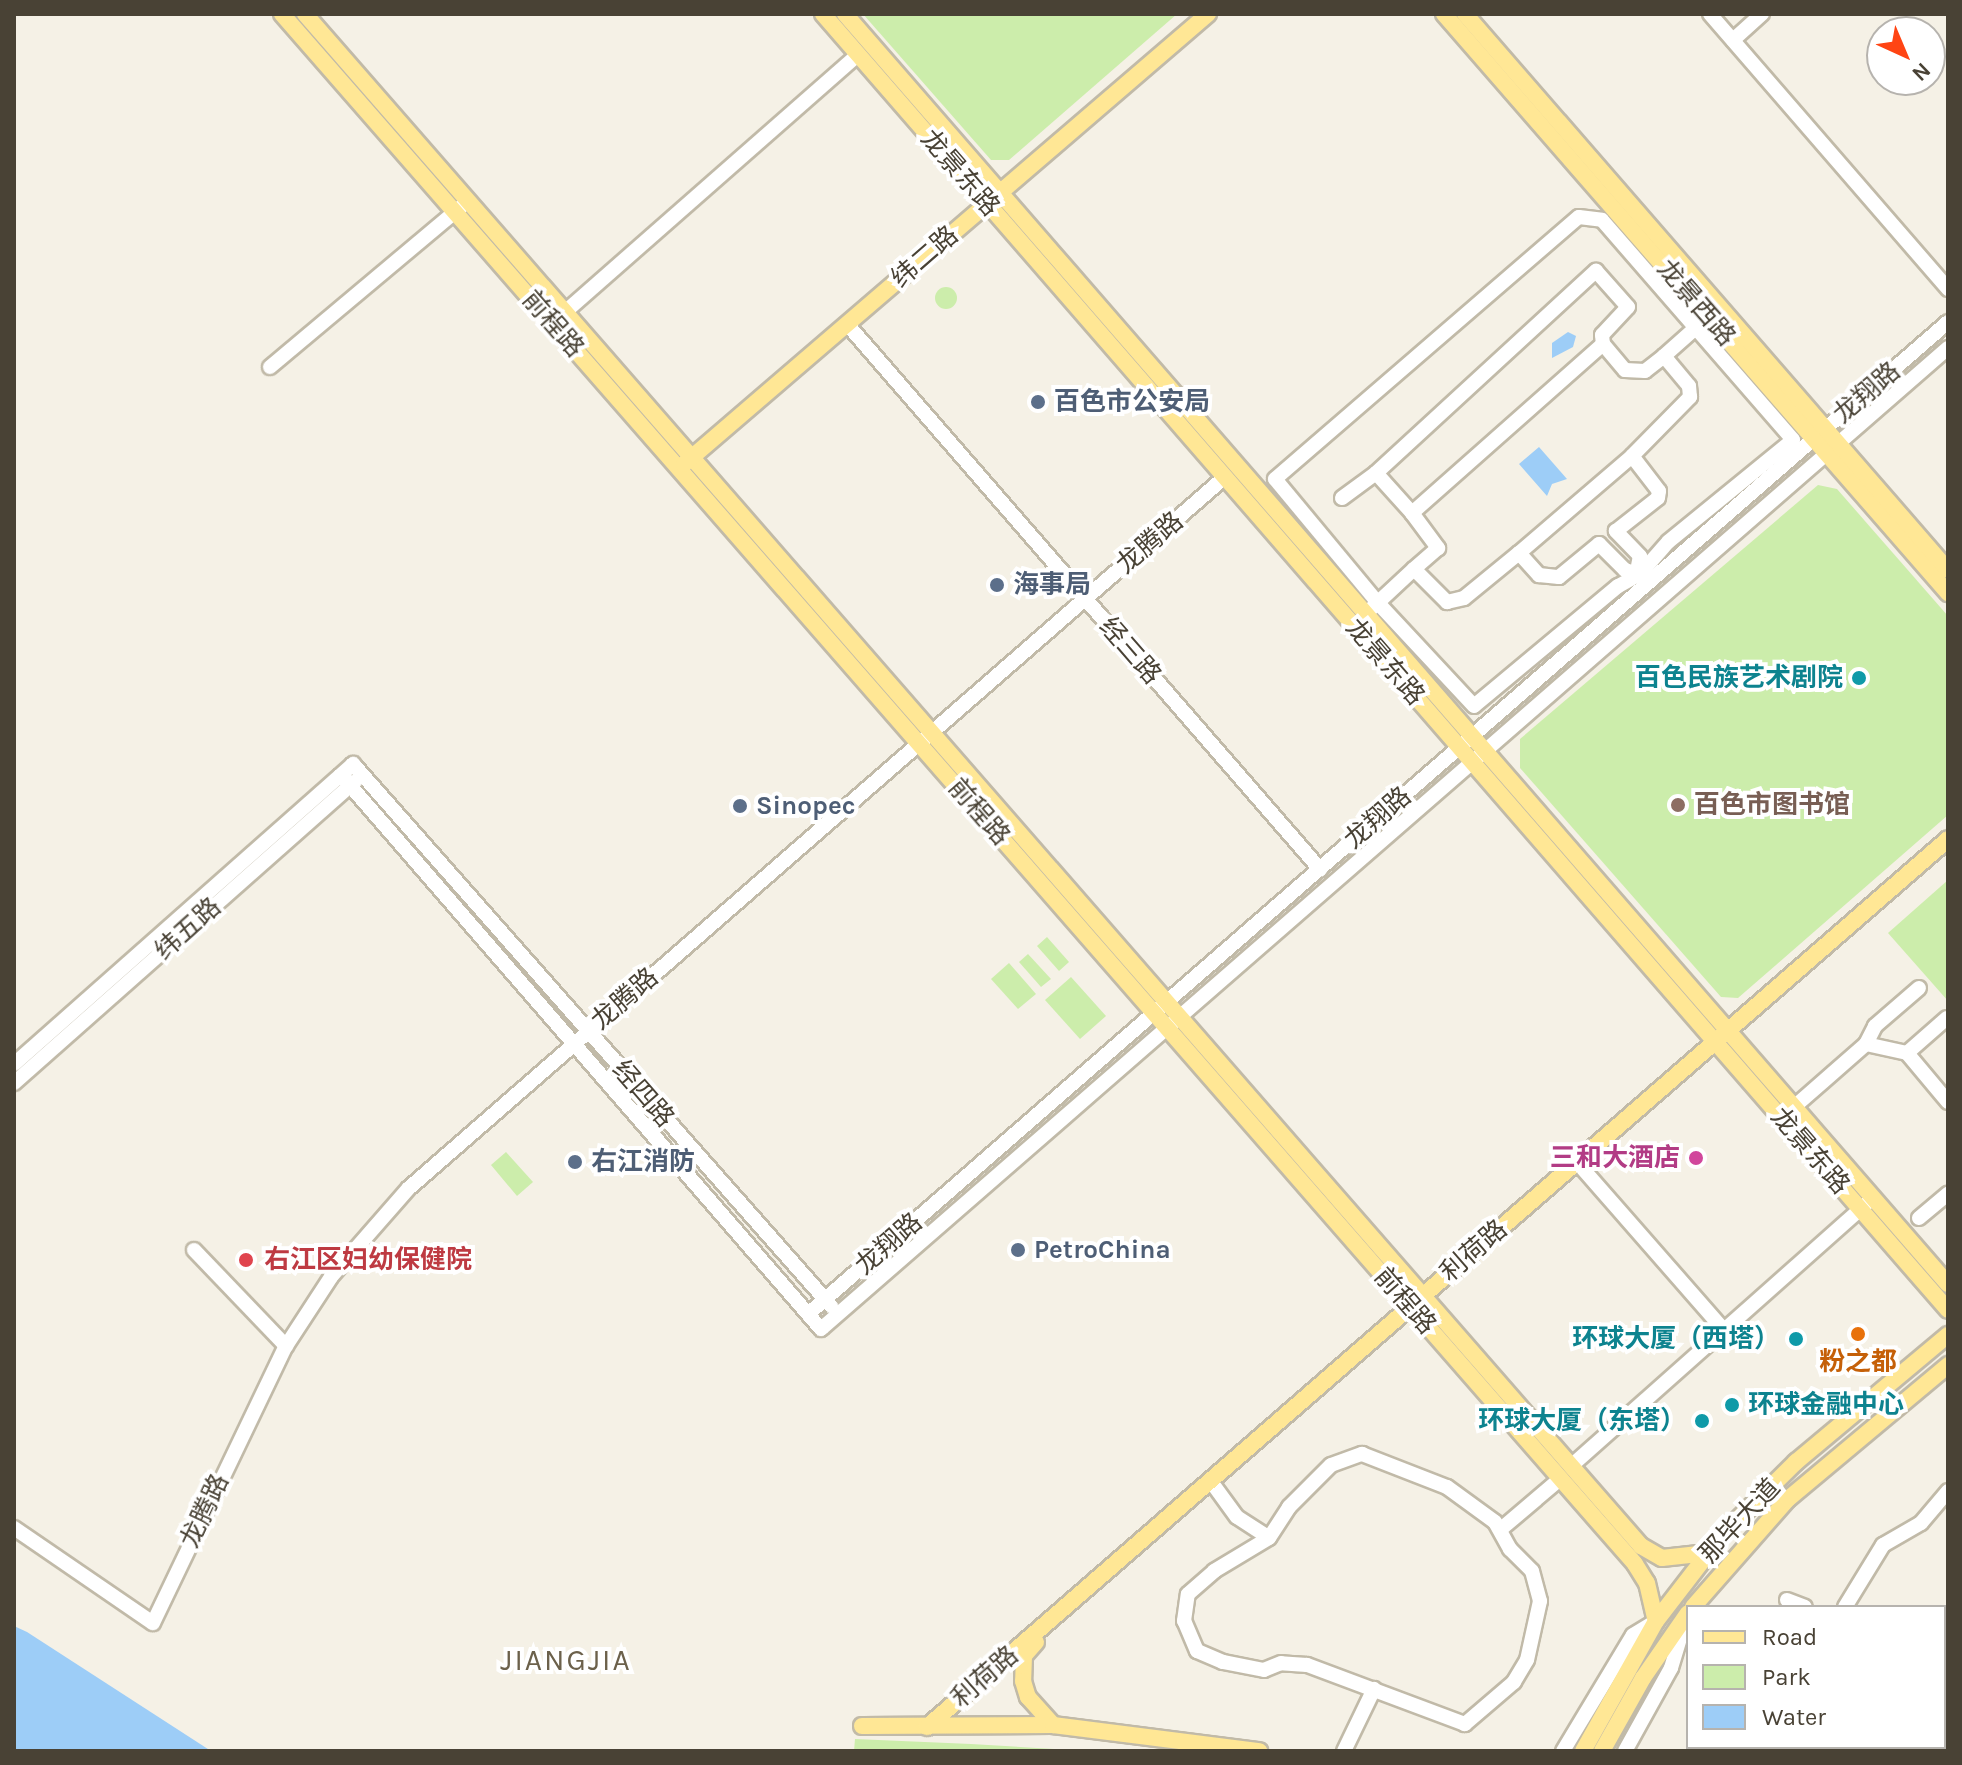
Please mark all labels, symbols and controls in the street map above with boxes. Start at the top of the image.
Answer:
north arrow [1866,16,1946,96]
text: N [1907,57,1936,87]
street label: 龙景东路 [914,124,1006,222]
street label: 纬二路 [885,220,965,294]
street label: 龙景西路 [1650,254,1742,352]
street label: 前程路 [516,284,590,364]
street label: 龙翔路 [1827,356,1907,430]
place label: 百色市公安局 [1054,386,1210,418]
marker: 百色市公安局 [1029,393,1047,411]
street label: 龙腾路 [1110,506,1190,580]
place label: 海事局 [1013,569,1091,601]
marker: 海事局 [988,576,1006,594]
street label: 经三路 [1093,611,1167,691]
street label: 龙景东路 [1339,613,1431,711]
place label: 百色民族艺术剧院 [1635,662,1843,694]
marker: 百色民族艺术剧院 [1850,669,1868,687]
street label: 前程路 [942,772,1016,852]
street label: 龙翔路 [1338,781,1418,855]
place label: 百色市图书馆 [1694,789,1850,821]
place label: Sinopec [756,790,855,822]
marker: 百色市图书馆 [1669,796,1687,814]
marker: Sinopec [731,797,749,815]
street label: 纬五路 [149,891,227,967]
street label: 龙腾路 [585,962,665,1036]
street label: 经四路 [606,1054,680,1134]
street label: 龙景东路 [1764,1102,1856,1200]
place label: 三和大酒店 [1550,1142,1680,1174]
place label: 右江消防 [591,1146,695,1178]
marker: 三和大酒店 [1687,1149,1705,1167]
marker: 右江消防 [566,1153,584,1171]
street label: 龙翔路 [849,1207,929,1281]
street label: 利荷路 [1434,1214,1514,1288]
place label: PetroChina [1034,1234,1171,1266]
marker: PetroChina [1009,1241,1027,1259]
place label: 右江区妇幼保健院 [264,1244,472,1276]
marker: 右江区妇幼保健院 [235,1249,257,1271]
street label: 前程路 [1368,1261,1442,1341]
place label: 环球大厦（西塔） [1572,1323,1780,1355]
marker: 粉之都 [1849,1325,1867,1343]
marker: 环球大厦（西塔） [1787,1330,1805,1348]
place label: 粉之都 [1819,1346,1897,1378]
place label: 环球金融中心 [1748,1389,1904,1421]
marker: 环球金融中心 [1723,1396,1741,1414]
place label: 环球大厦（东塔） [1478,1405,1686,1437]
marker: 环球大厦（东塔） [1693,1412,1711,1430]
street label: 龙腾路 [174,1469,236,1553]
street label: 那毕大道 [1693,1472,1787,1570]
legend [1686,1605,1946,1749]
text: Road [1762,1623,1817,1651]
street label: 利荷路 [945,1640,1025,1714]
district label: JIANGJIA [500,1642,632,1678]
text: Park [1762,1663,1811,1691]
text: Water [1762,1703,1826,1731]

